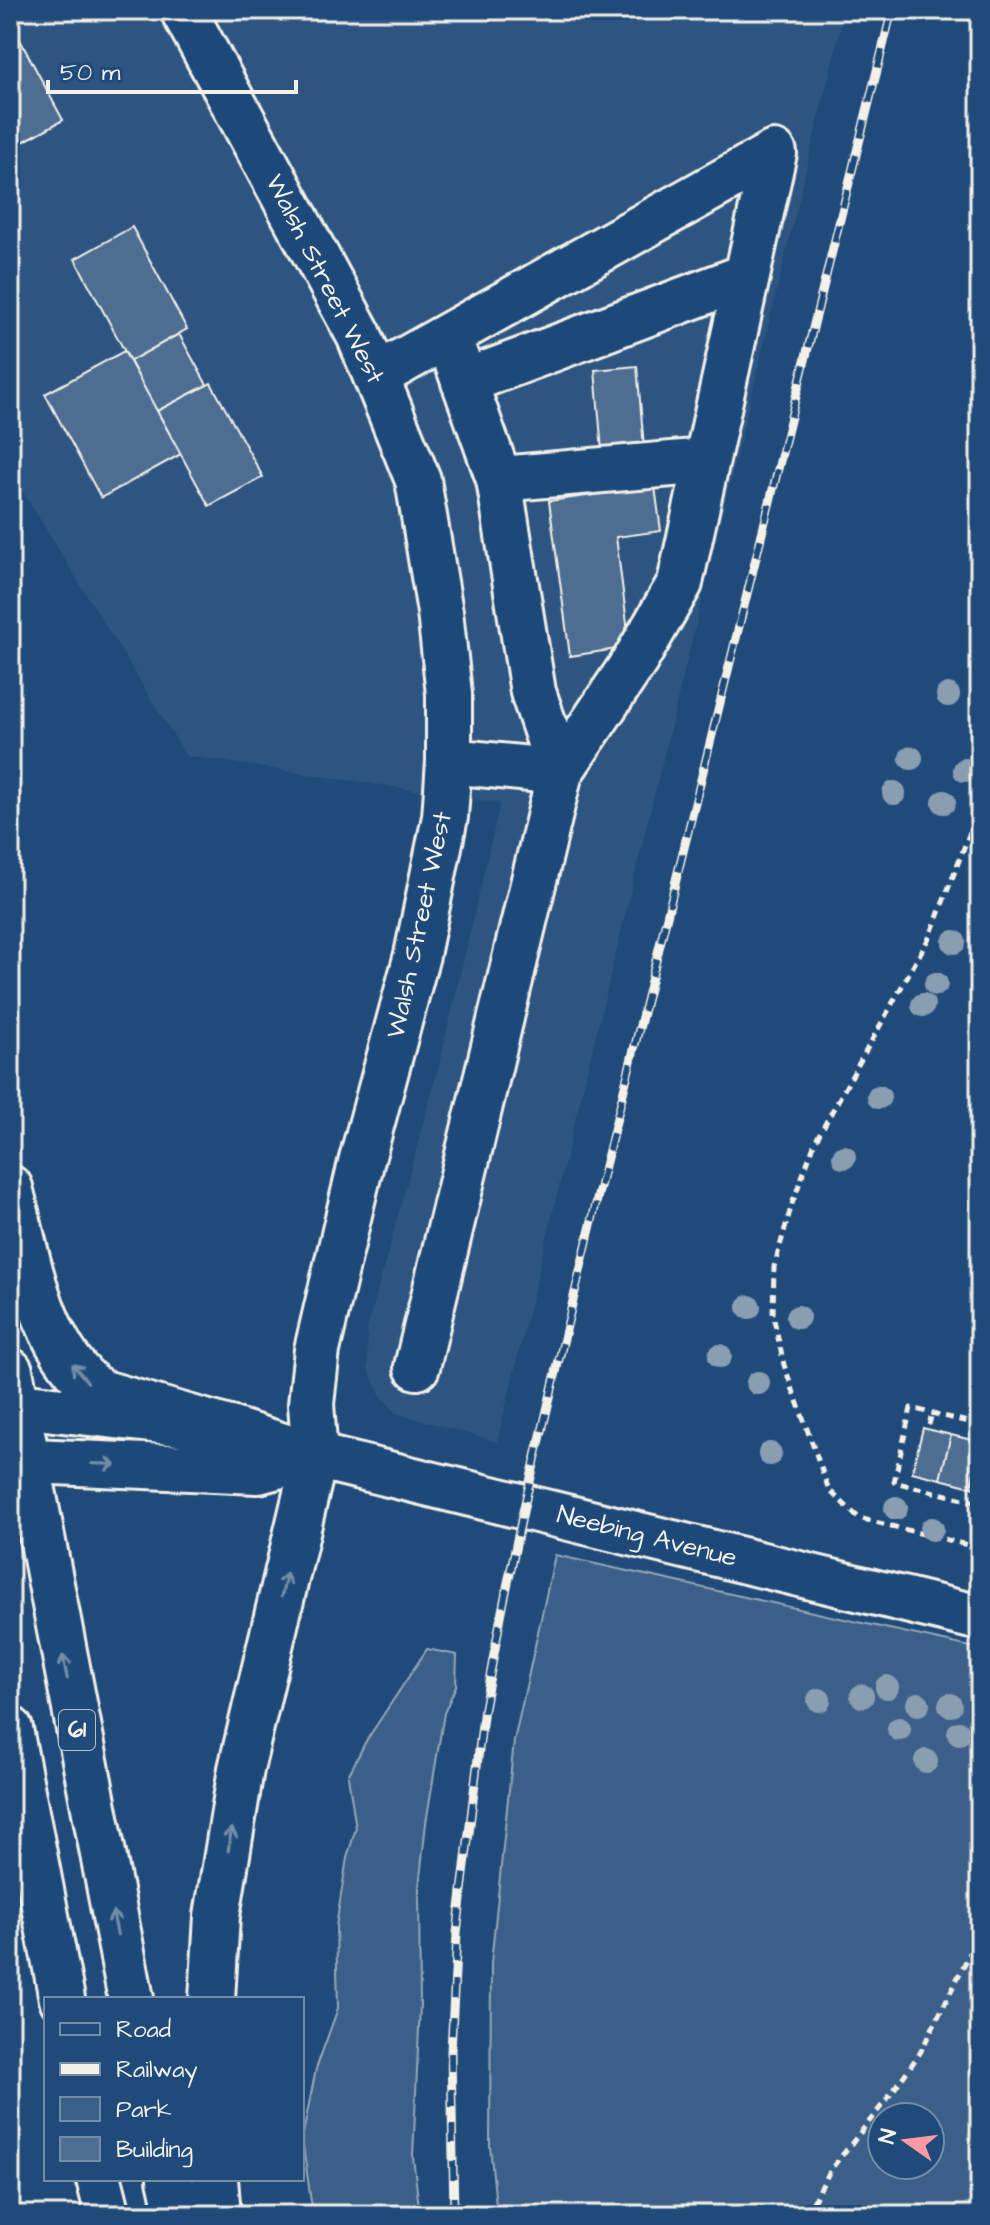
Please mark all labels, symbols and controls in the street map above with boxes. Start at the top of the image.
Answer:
scale bar [48,44,296,94]
text: 50 m [60,56,121,90]
street label: Walsh Street West [257,168,394,390]
street label: Walsh Street West [377,808,461,1042]
one-way arrow [71,1363,89,1384]
one-way arrow [90,1456,117,1471]
street label: Neebing Avenue [553,1496,741,1578]
one-way arrow [277,1573,292,1598]
one-way arrow [57,1655,72,1681]
road number: 61 [59,1710,95,1750]
one-way arrow [223,1827,238,1852]
one-way arrow [107,1910,122,1936]
legend [44,1997,304,2181]
text: Road [116,2013,171,2047]
text: Railway [116,2053,198,2088]
text: Park [116,2093,172,2127]
north arrow [866,2101,946,2181]
text: N [871,2126,905,2147]
text: Building [116,2133,193,2168]

